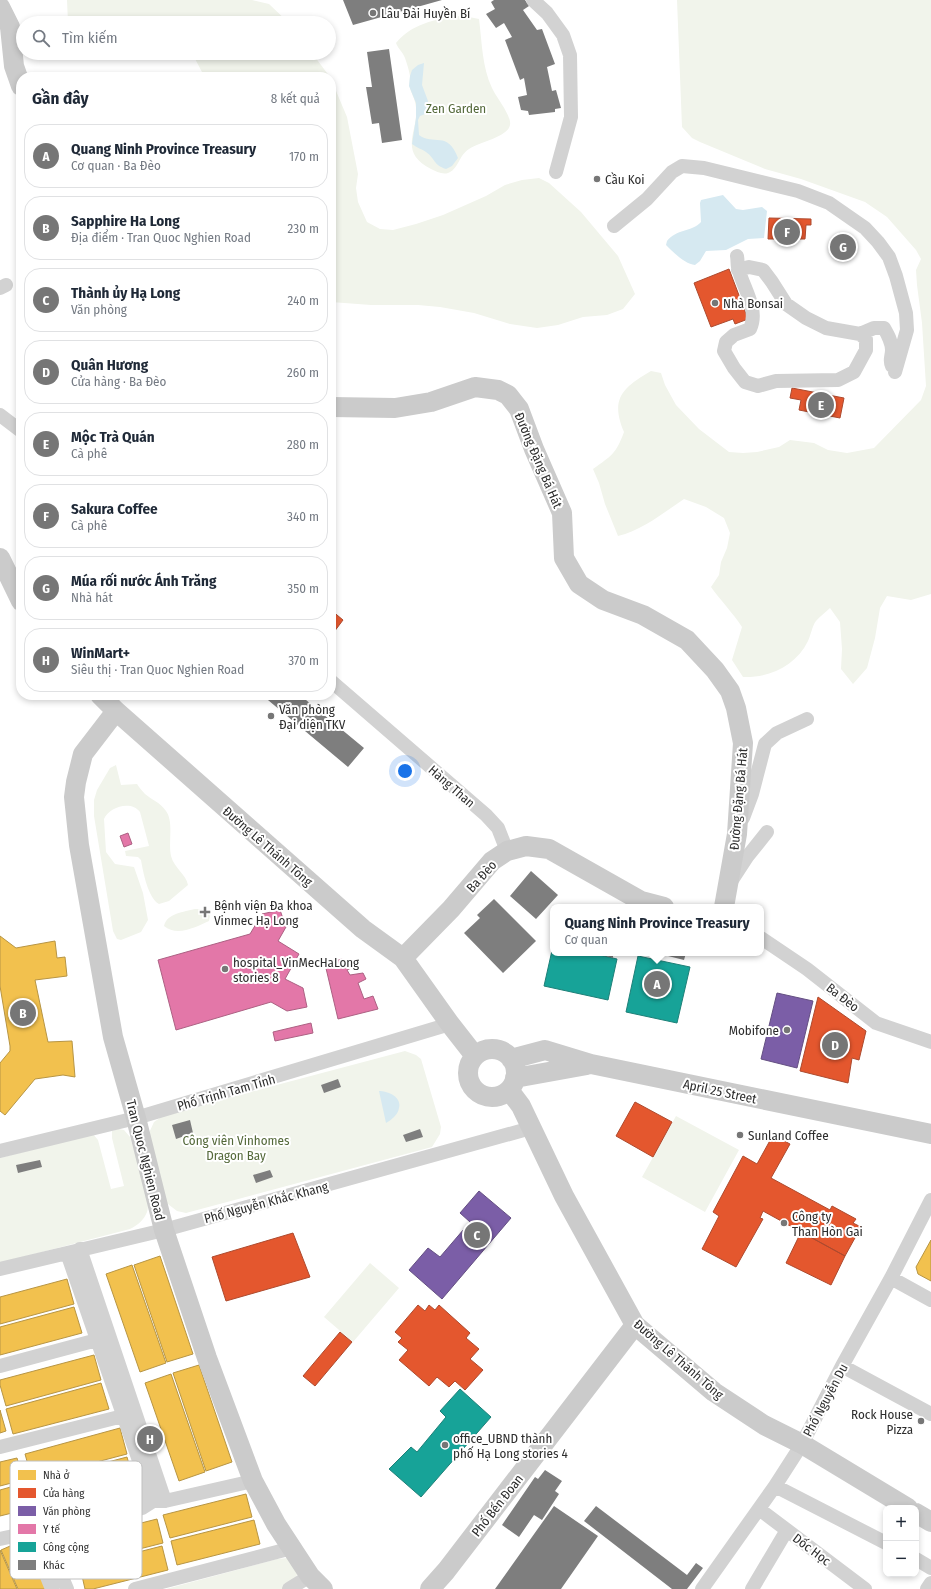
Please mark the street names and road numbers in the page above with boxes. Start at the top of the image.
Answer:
street label: Đường Đặng Bá Hát [512,410,566,511]
street label: Đường Đặng Bá Hát [727,746,751,851]
street label: Hàng Than [425,762,478,811]
street label: Đường Lê Thánh Tông [220,803,316,890]
street label: Ba Đèo [463,857,500,895]
street label: Ba Đèo [823,980,862,1015]
street label: Phố Trịnh Tam Tỉnh [175,1071,277,1114]
street label: April 25 Street [682,1076,759,1107]
street label: Tran Quoc Nghien Road [123,1098,168,1222]
street label: Phố Nguyễn Khắc Khang [202,1178,331,1226]
street label: Đường Lê Thánh Tông [631,1316,727,1403]
street label: Phố Nguyễn Du [800,1361,851,1439]
street label: Phố Bến Đoan [469,1471,526,1539]
street label: Dốc Học [790,1530,834,1569]

